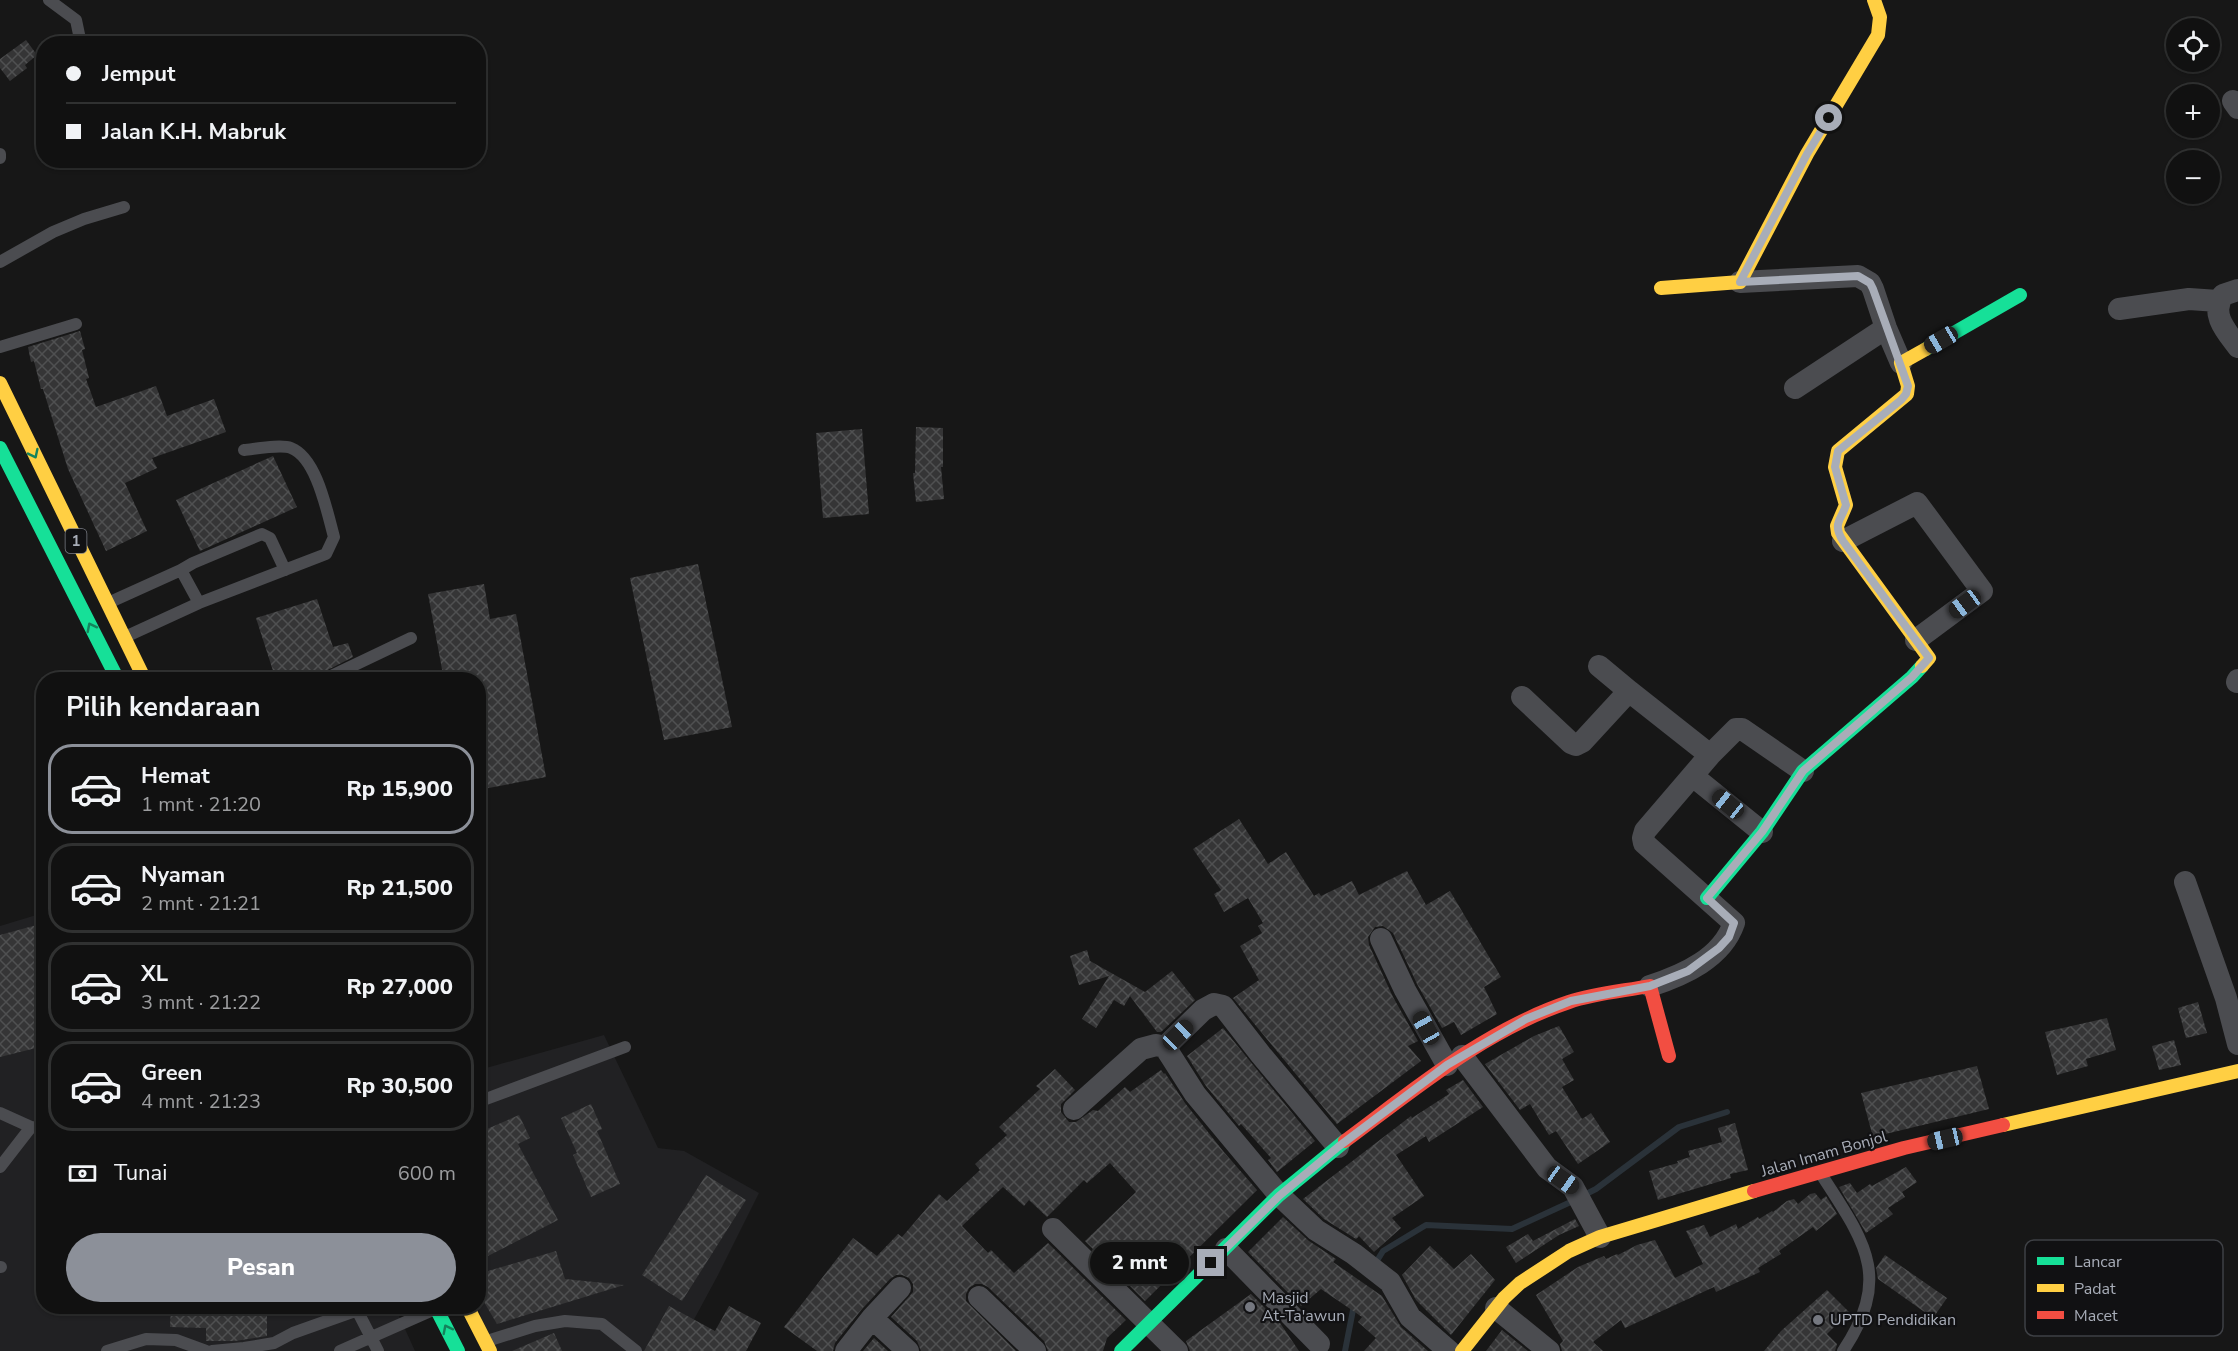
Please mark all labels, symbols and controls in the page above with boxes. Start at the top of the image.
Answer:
map controls [2166,18,2220,204]
button: locate [2166,18,2220,72]
text: Jemput [102,59,175,89]
button: + [2166,84,2220,138]
route start [1815,104,1842,131]
text: Jalan K.H. Mabruk [102,117,286,147]
button: − [2166,150,2220,204]
car [1921,323,1961,357]
one-way arrow [27,447,39,458]
road number: 1 [66,529,86,553]
car [1945,586,1985,622]
one-way arrow [87,623,98,634]
text: Pilih kendaraan [66,689,260,726]
text: Hemat [141,761,210,791]
icon: car [69,762,123,816]
text: Rp 15,900 [346,774,453,804]
car [1708,786,1748,822]
text: 1 mnt · 21:20 [141,791,261,818]
text: Nyaman [141,860,225,890]
icon: car [69,861,123,915]
text: Rp 21,500 [346,873,453,903]
text: 2 mnt · 21:21 [141,890,261,917]
text: XL [141,959,168,989]
icon: car [69,960,123,1014]
text: Rp 27,000 [346,972,453,1002]
text: 3 mnt · 21:22 [141,989,261,1016]
car [1409,1008,1443,1048]
car [1159,1016,1197,1054]
text: Green [141,1058,202,1088]
icon: car [69,1059,123,1113]
text: Rp 30,500 [346,1071,453,1101]
text: 4 mnt · 21:23 [141,1088,261,1115]
street label: Jalan Imam Bonjol [1757,1125,1890,1183]
car [1925,1126,1965,1152]
icon: cash [66,1157,99,1190]
text: Tunai [114,1158,167,1188]
text: 600 m [398,1160,456,1187]
car [1543,1162,1583,1198]
button: Pesan [66,1233,456,1302]
legend [2025,1240,2223,1336]
callout: 2 mnt [1091,1242,1190,1284]
text: 2 mnt [1112,1249,1167,1276]
route end [1197,1249,1224,1276]
text: Lancar [2074,1251,2122,1273]
text: Padat [2074,1278,2116,1300]
place label: Masjid At-Ta'awun [1262,1287,1345,1327]
marker: Masjid At-Ta'awun [1243,1300,1257,1314]
text: Macet [2074,1305,2118,1327]
place label: UPTD Pendidikan [1830,1309,1956,1331]
marker: UPTD Pendidikan [1811,1313,1825,1327]
one-way arrow [443,1324,454,1335]

